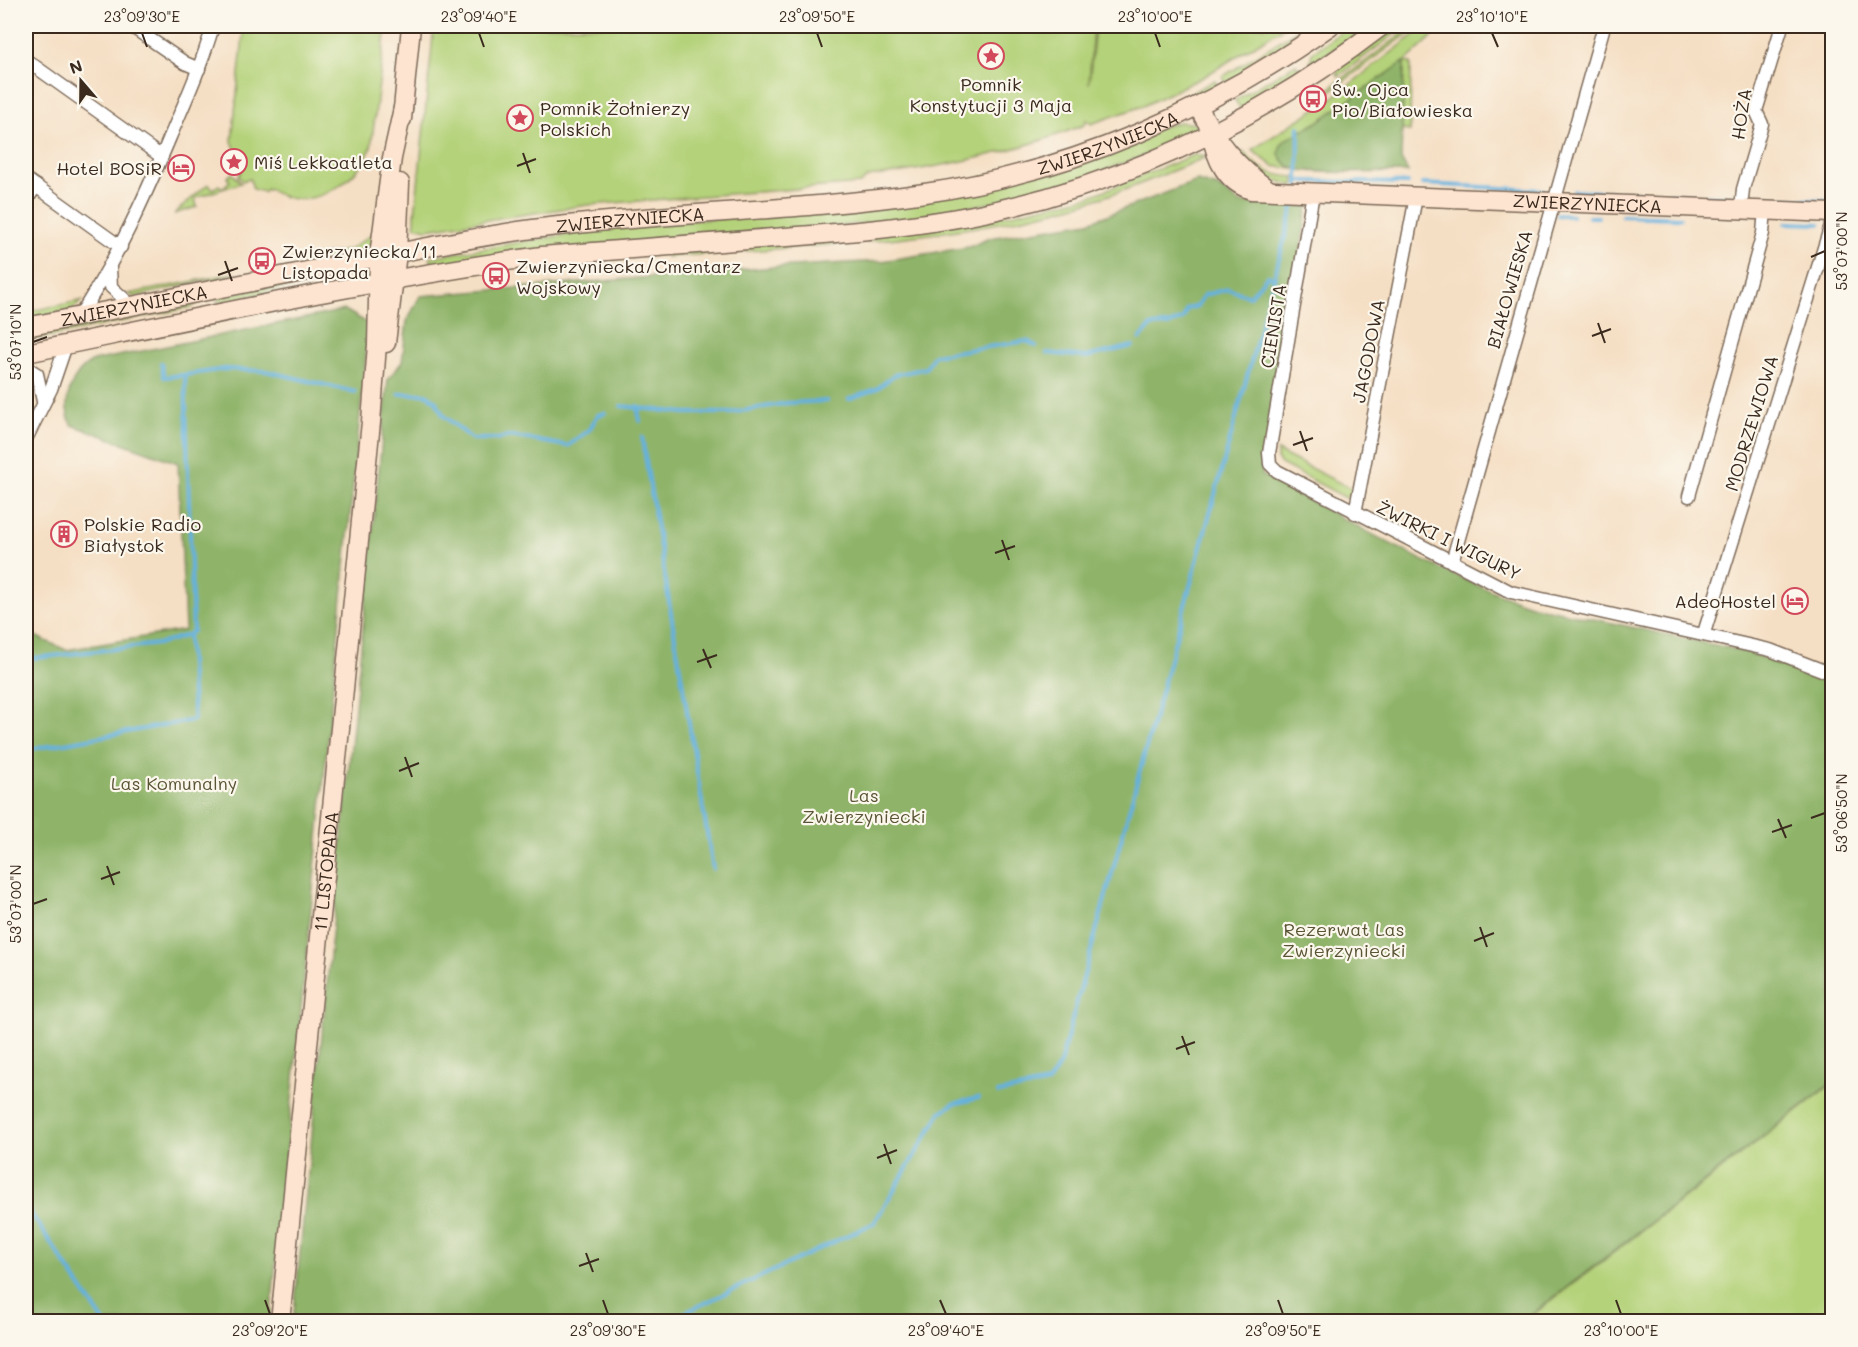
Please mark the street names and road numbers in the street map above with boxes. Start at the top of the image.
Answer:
street label: HOŻA [1726,87,1756,141]
street label: ZWIERZYNIECKA [1034,105,1182,180]
street label: ZWIERZYNIECKA [1512,188,1662,218]
street label: ZWIERZYNIECKA [554,201,705,238]
street label: BIAŁOWIESKA [1481,227,1537,351]
street label: ZWIERZYNIECKA [58,279,210,332]
street label: CIENISTA [1255,282,1291,370]
street label: JAGODOWA [1346,297,1390,405]
street label: MODRZEWIOWA [1719,352,1783,494]
street label: ŻWIRKI I WIGURY [1373,495,1525,585]
street label: 11 LISTOPADA [308,810,344,932]

